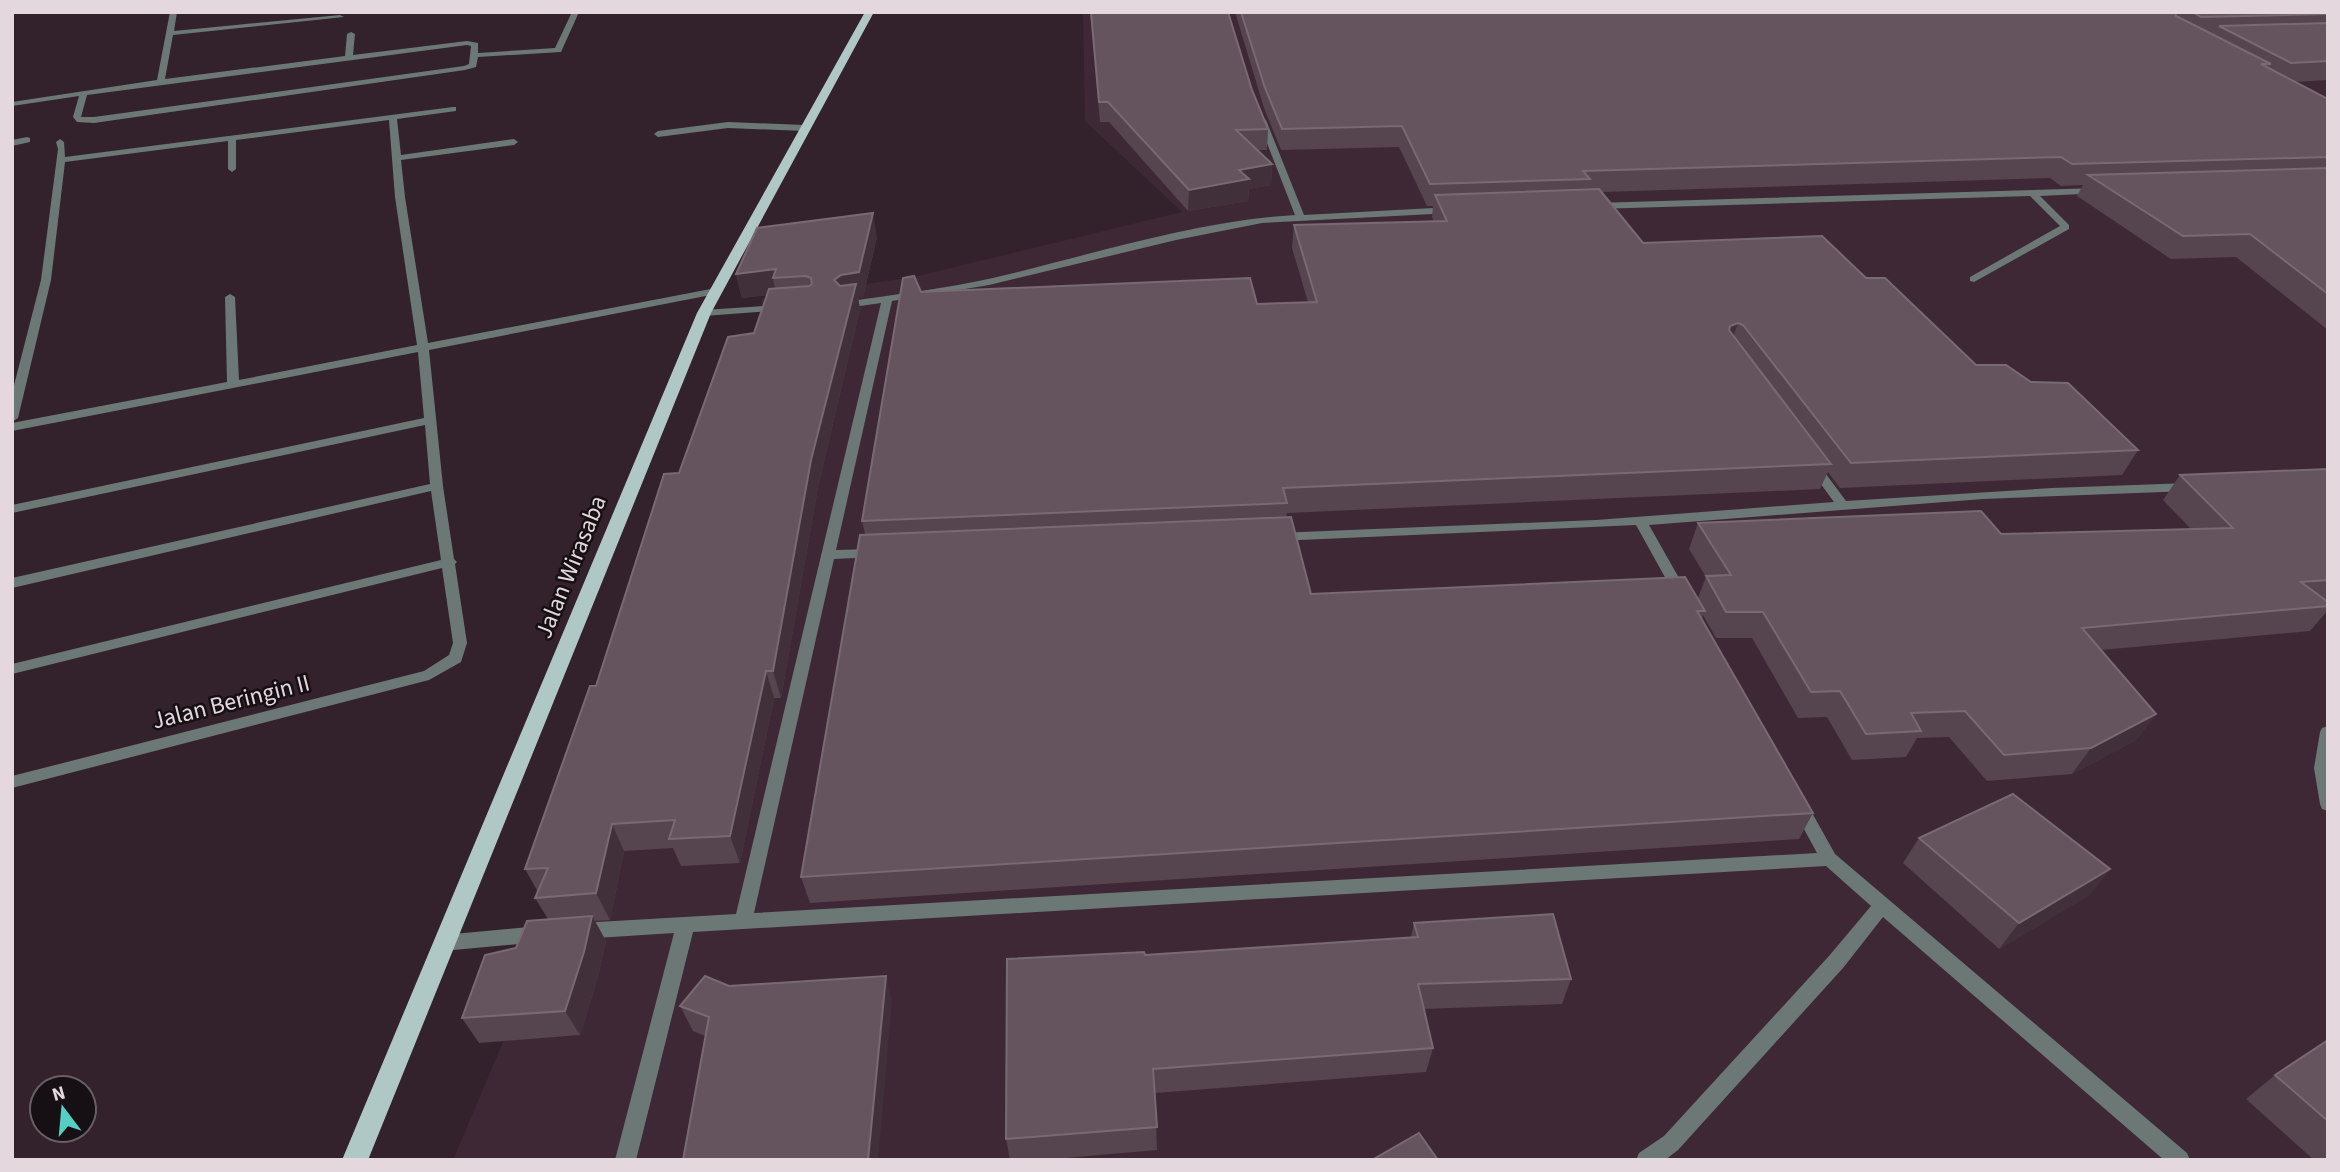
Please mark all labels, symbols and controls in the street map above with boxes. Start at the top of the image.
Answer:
street label: Jalan Wirasaba [526,490,616,644]
street label: Jalan Beringin II [148,665,314,739]
north arrow [28,1074,98,1144]
text: N [49,1079,69,1109]

